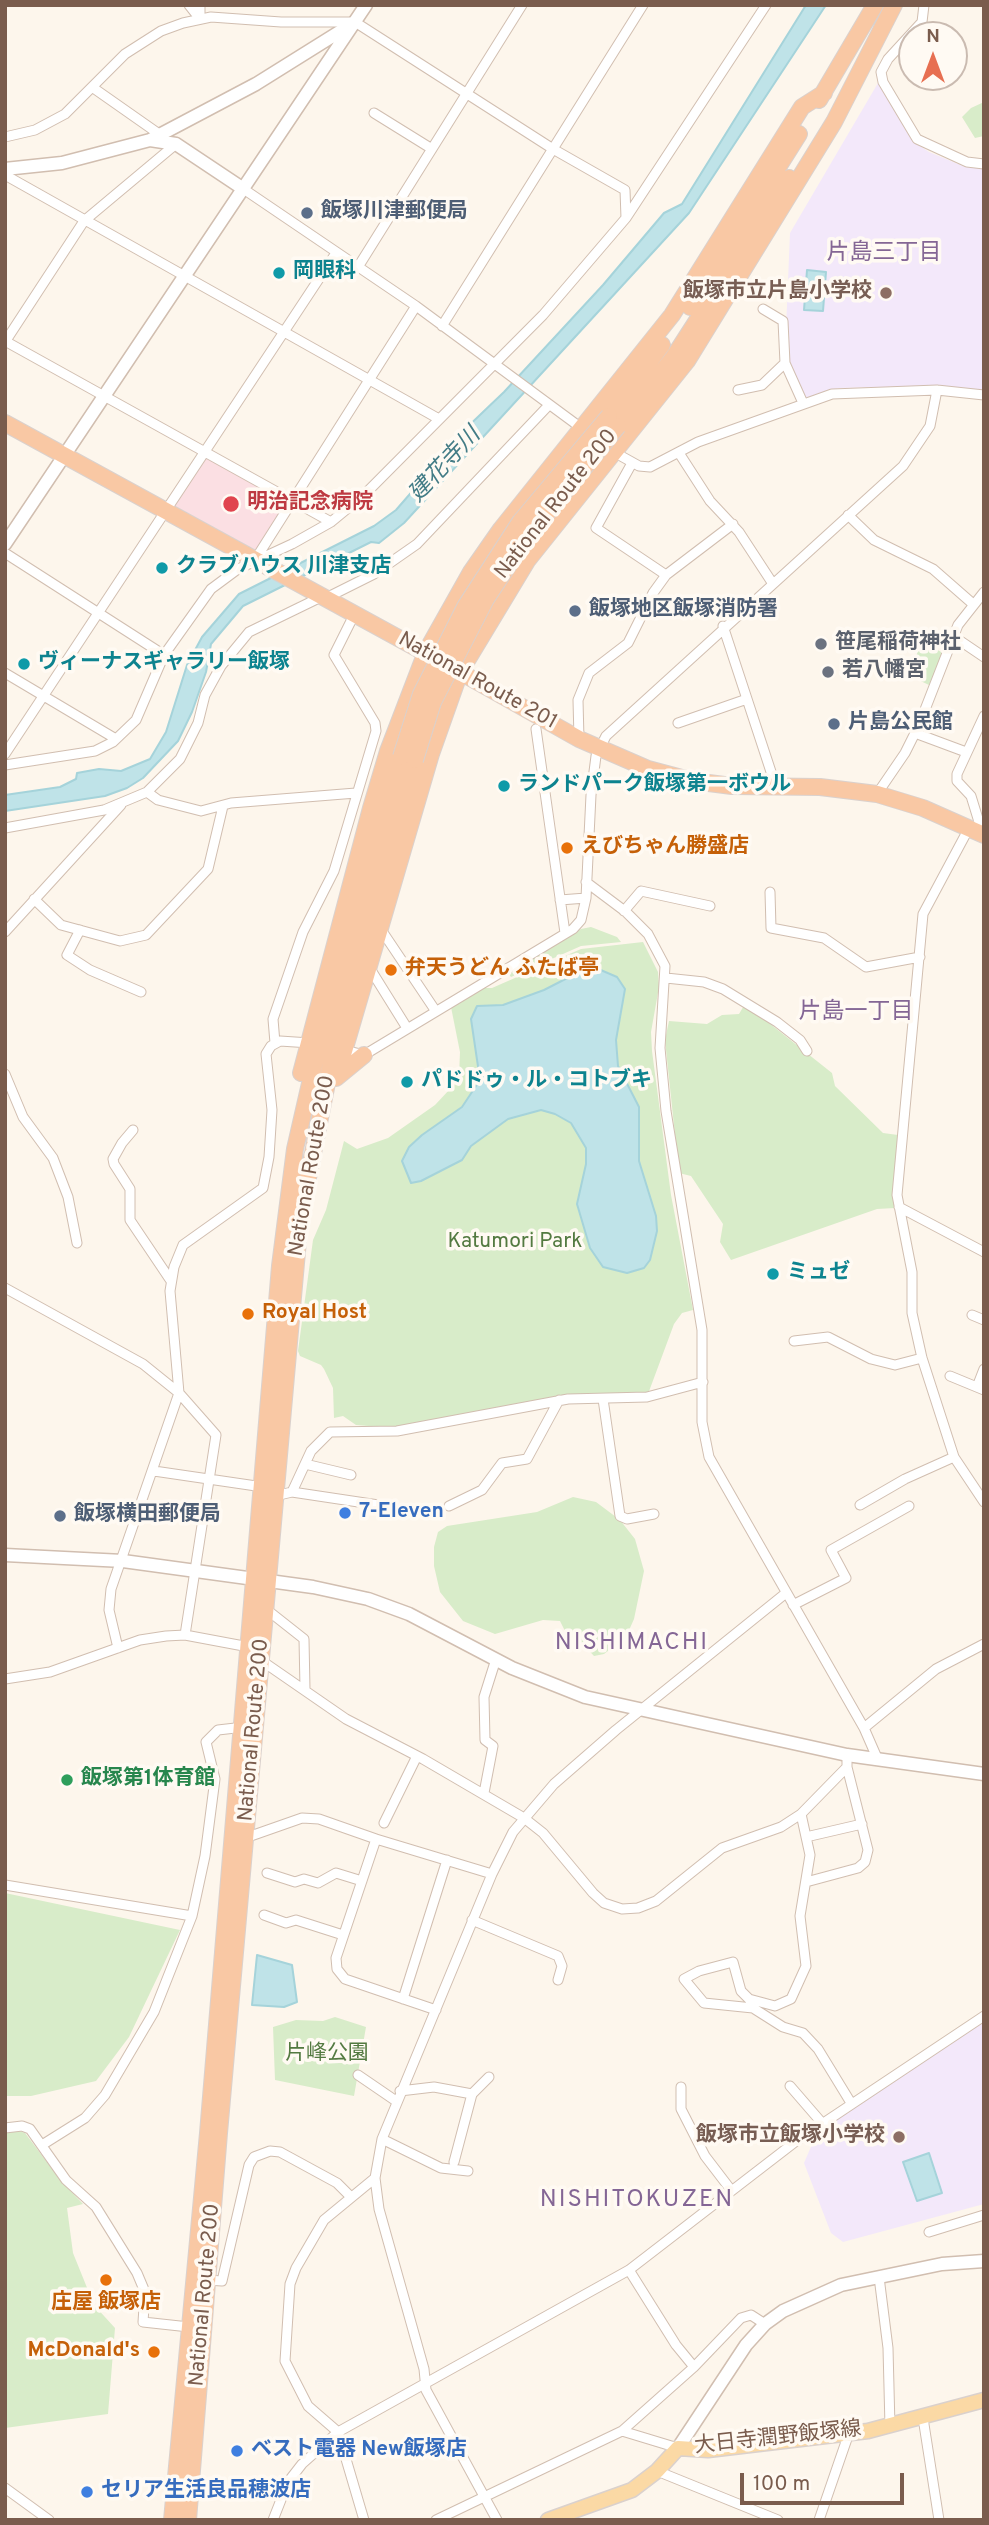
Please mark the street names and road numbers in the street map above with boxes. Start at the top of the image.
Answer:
street label: National Route 200 [491,425,623,585]
street label: National Route 201 [393,628,561,736]
street label: National Route 200 [285,1073,341,1259]
street label: National Route 200 [234,1638,276,1822]
street label: National Route 200 [185,2203,227,2387]
street label: 大日寺潤野飯塚線 [693,2418,863,2460]

